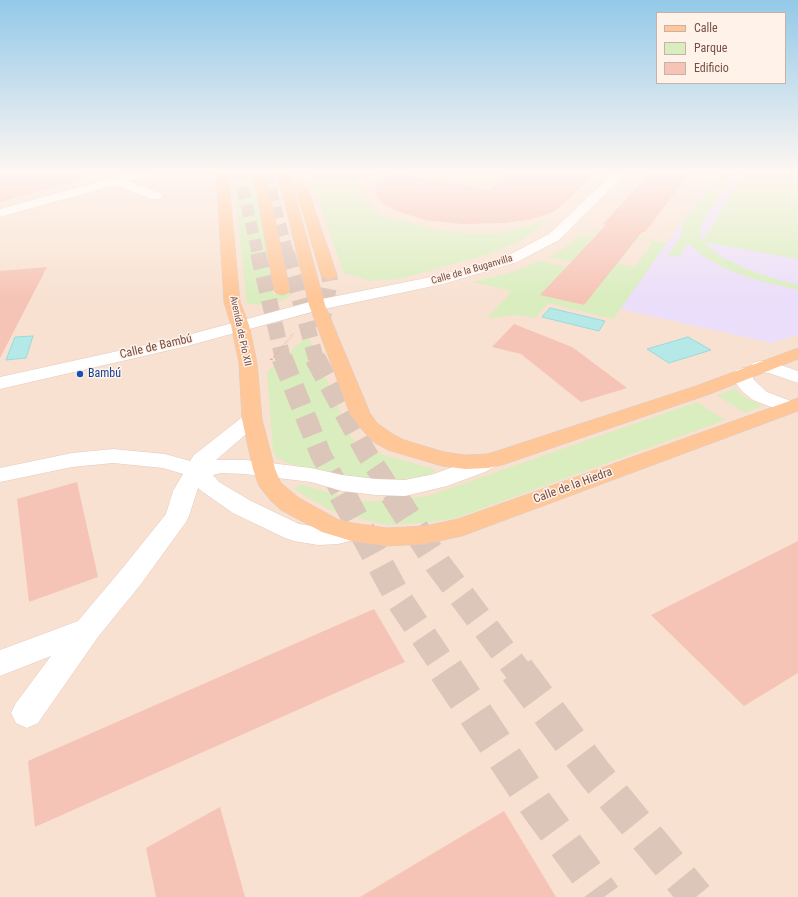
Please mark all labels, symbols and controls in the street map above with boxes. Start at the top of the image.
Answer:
legend [656,12,786,84]
text: Calle [694,21,718,35]
text: Parque [694,41,727,55]
text: Edificio [694,61,729,75]
street label: Calle de la Buganvilla [430,253,514,287]
street label: Avenida de Pío XII [227,295,253,367]
street label: Calle de Bambú [118,332,194,362]
place label: Bambú [88,367,121,381]
marker: Bambú [75,369,85,379]
street label: Calle de la Hiedra [532,465,614,507]

